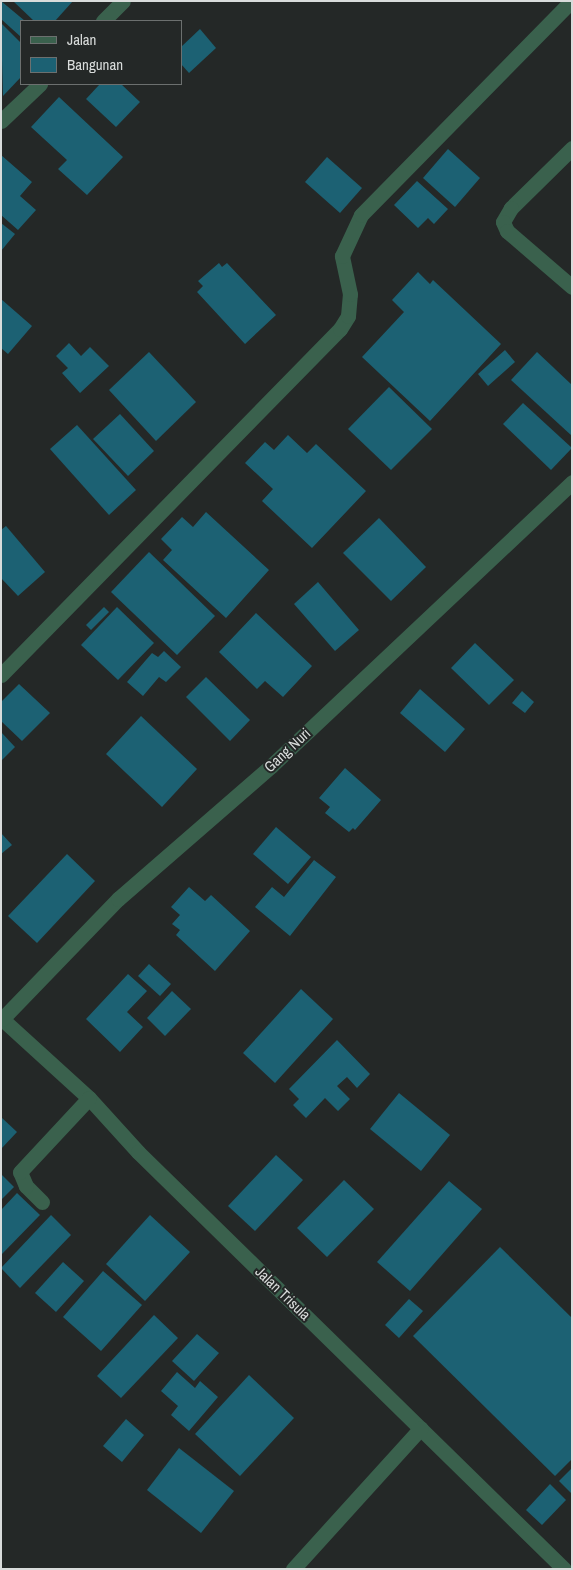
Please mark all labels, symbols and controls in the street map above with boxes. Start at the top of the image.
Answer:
legend [20,20,182,85]
text: Jalan [67,29,96,50]
text: Bangunan [67,54,123,75]
street label: Gang Nuri [260,724,314,776]
street label: Jalan Trisula [252,1262,314,1324]

